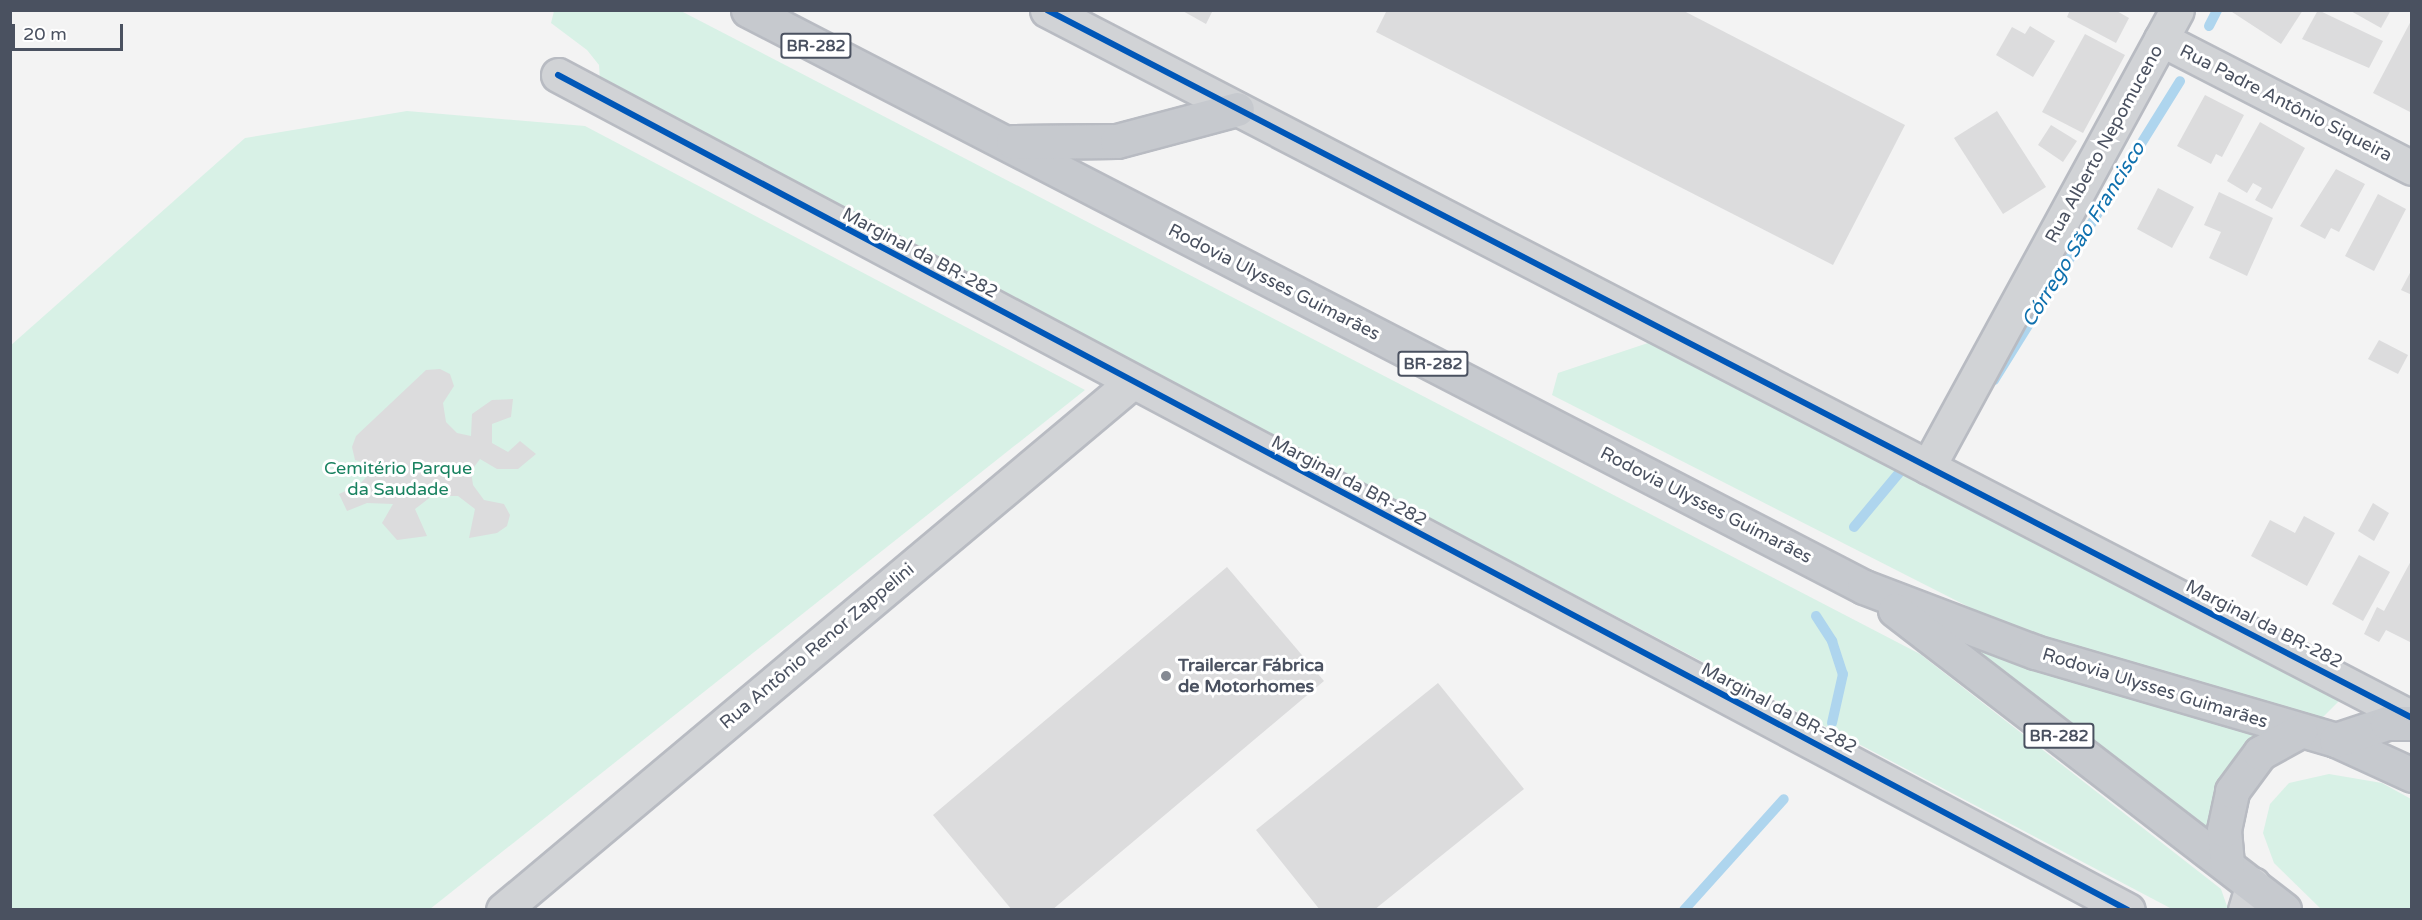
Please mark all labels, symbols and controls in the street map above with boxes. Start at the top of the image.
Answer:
scale bar [15,12,126,50]
text: 20 m [23,23,67,45]
road number: BR-282 [780,33,852,59]
street label: Rua Padre Antônio Siqueira [2176,40,2396,166]
street label: Rua Alberto Nepomuceno [2041,41,2167,247]
water label: Córrego São Francisco [2017,138,2151,332]
street label: Marginal da BR-282 [839,203,1001,303]
street label: Rodovia Ulysses Guimarães [1165,219,1383,345]
road number: BR-282 [1397,351,1469,377]
street label: Marginal da BR-282 [1268,431,1430,531]
street label: Rodovia Ulysses Guimarães [1597,442,1815,568]
park label: Cemitério Parque da Saudade [324,458,472,500]
street label: Rua Antônio Renor Zappelini [716,558,918,734]
street label: Marginal da BR-282 [2182,575,2346,673]
street label: Rodovia Ulysses Guimarães [2040,643,2270,733]
place label: Trailercar Fábrica de Motorhomes [1178,655,1324,698]
street label: Marginal da BR-282 [1698,658,1860,758]
marker: Trailercar Fábrica de Motorhomes [1159,669,1173,683]
road number: BR-282 [2023,723,2095,749]

